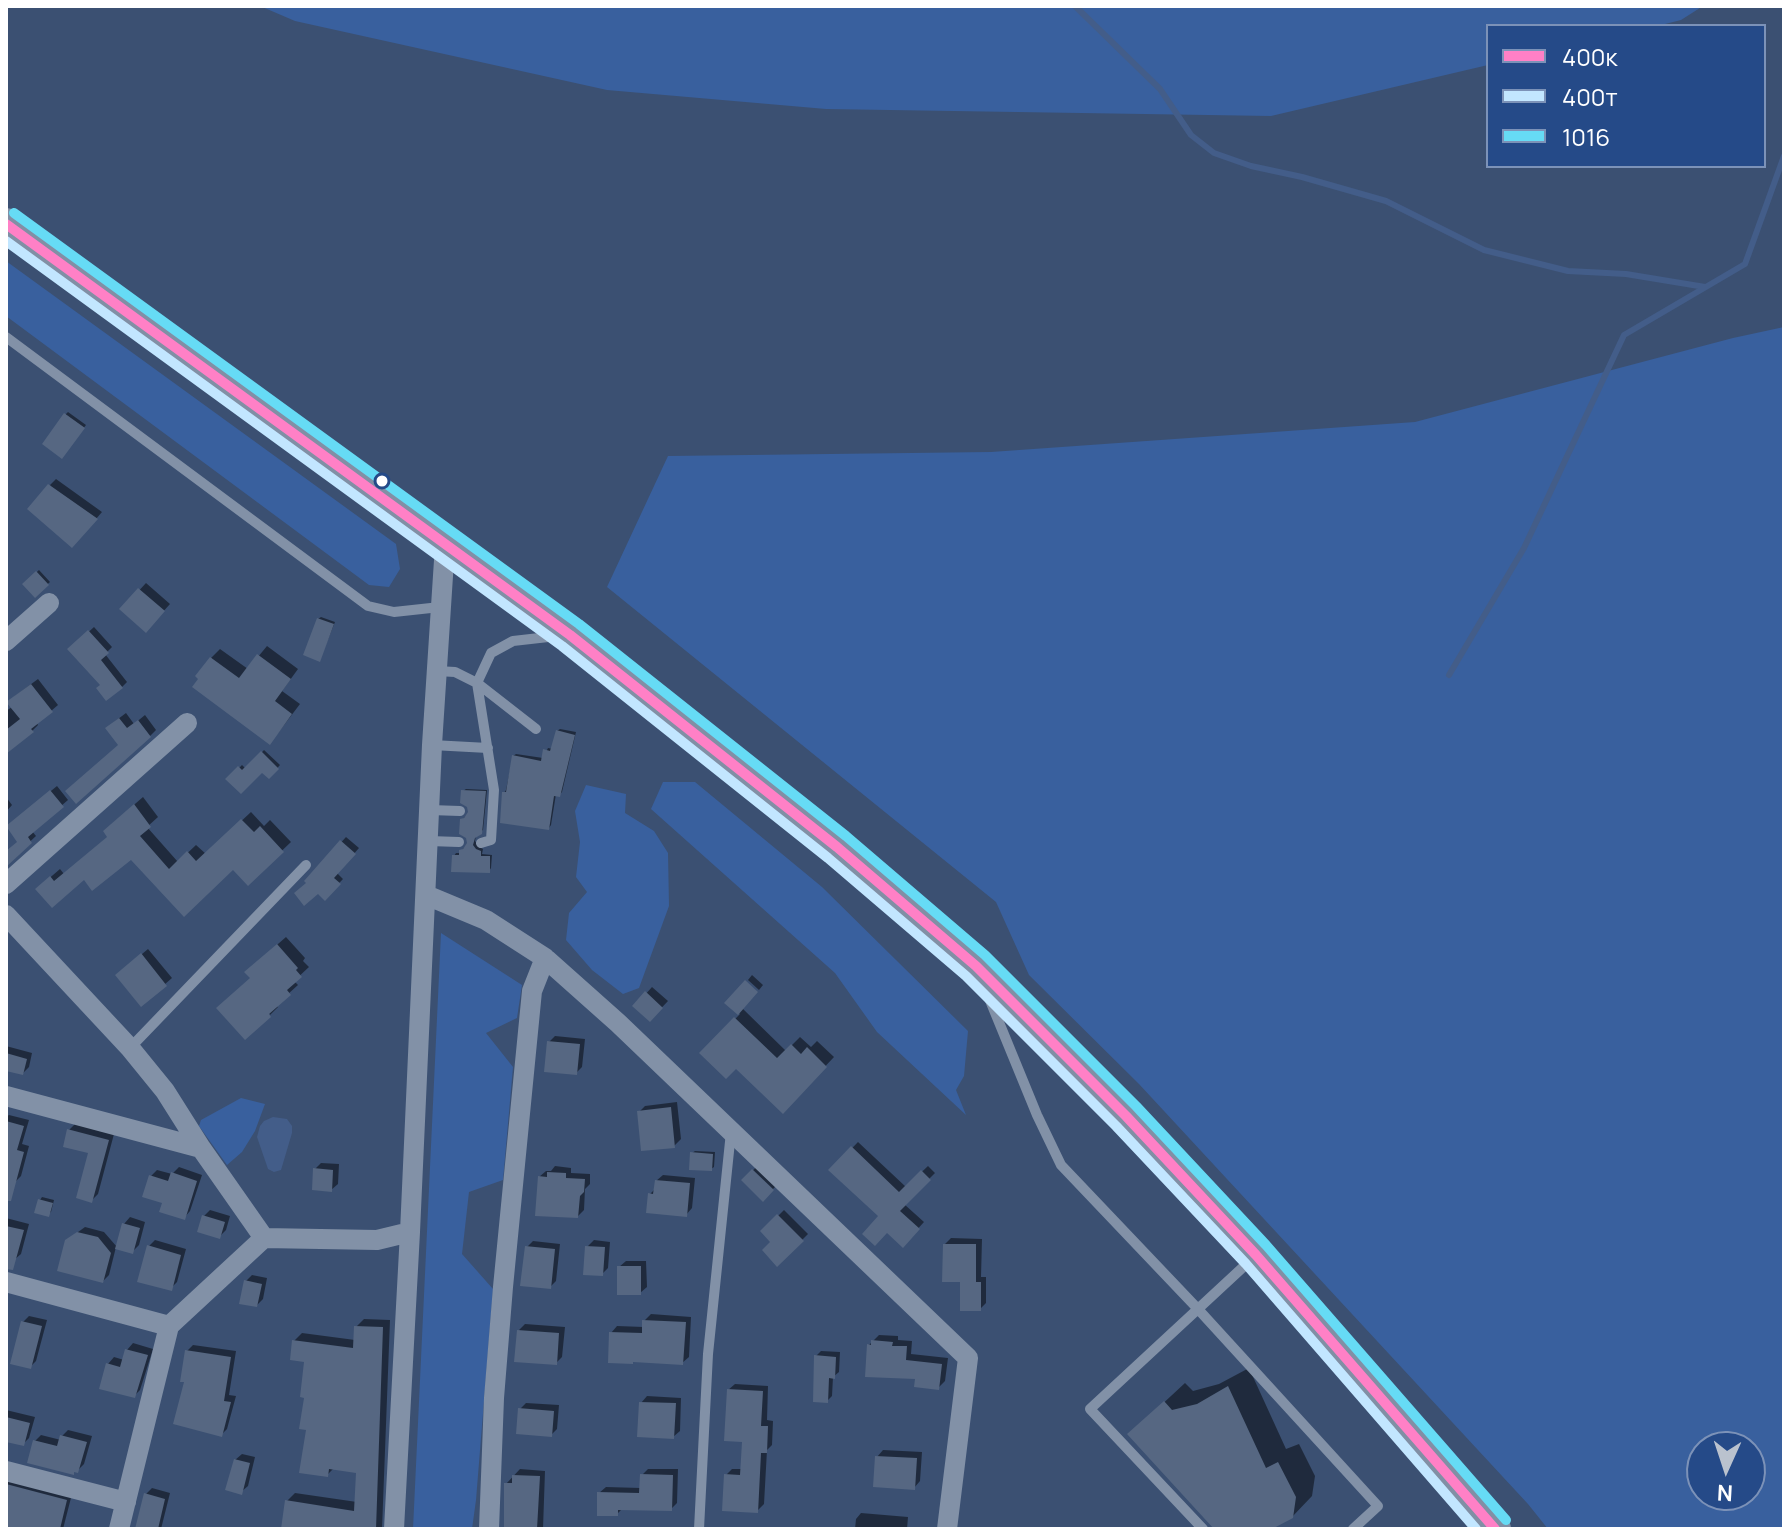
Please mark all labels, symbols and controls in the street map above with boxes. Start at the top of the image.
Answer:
legend [1486,24,1766,168]
text: 400к [1562,40,1617,73]
text: 400т [1562,80,1618,113]
text: 1016 [1562,120,1610,153]
unlabelled marker [374,473,390,489]
north arrow [1686,1431,1766,1511]
text: N [1716,1478,1734,1508]

